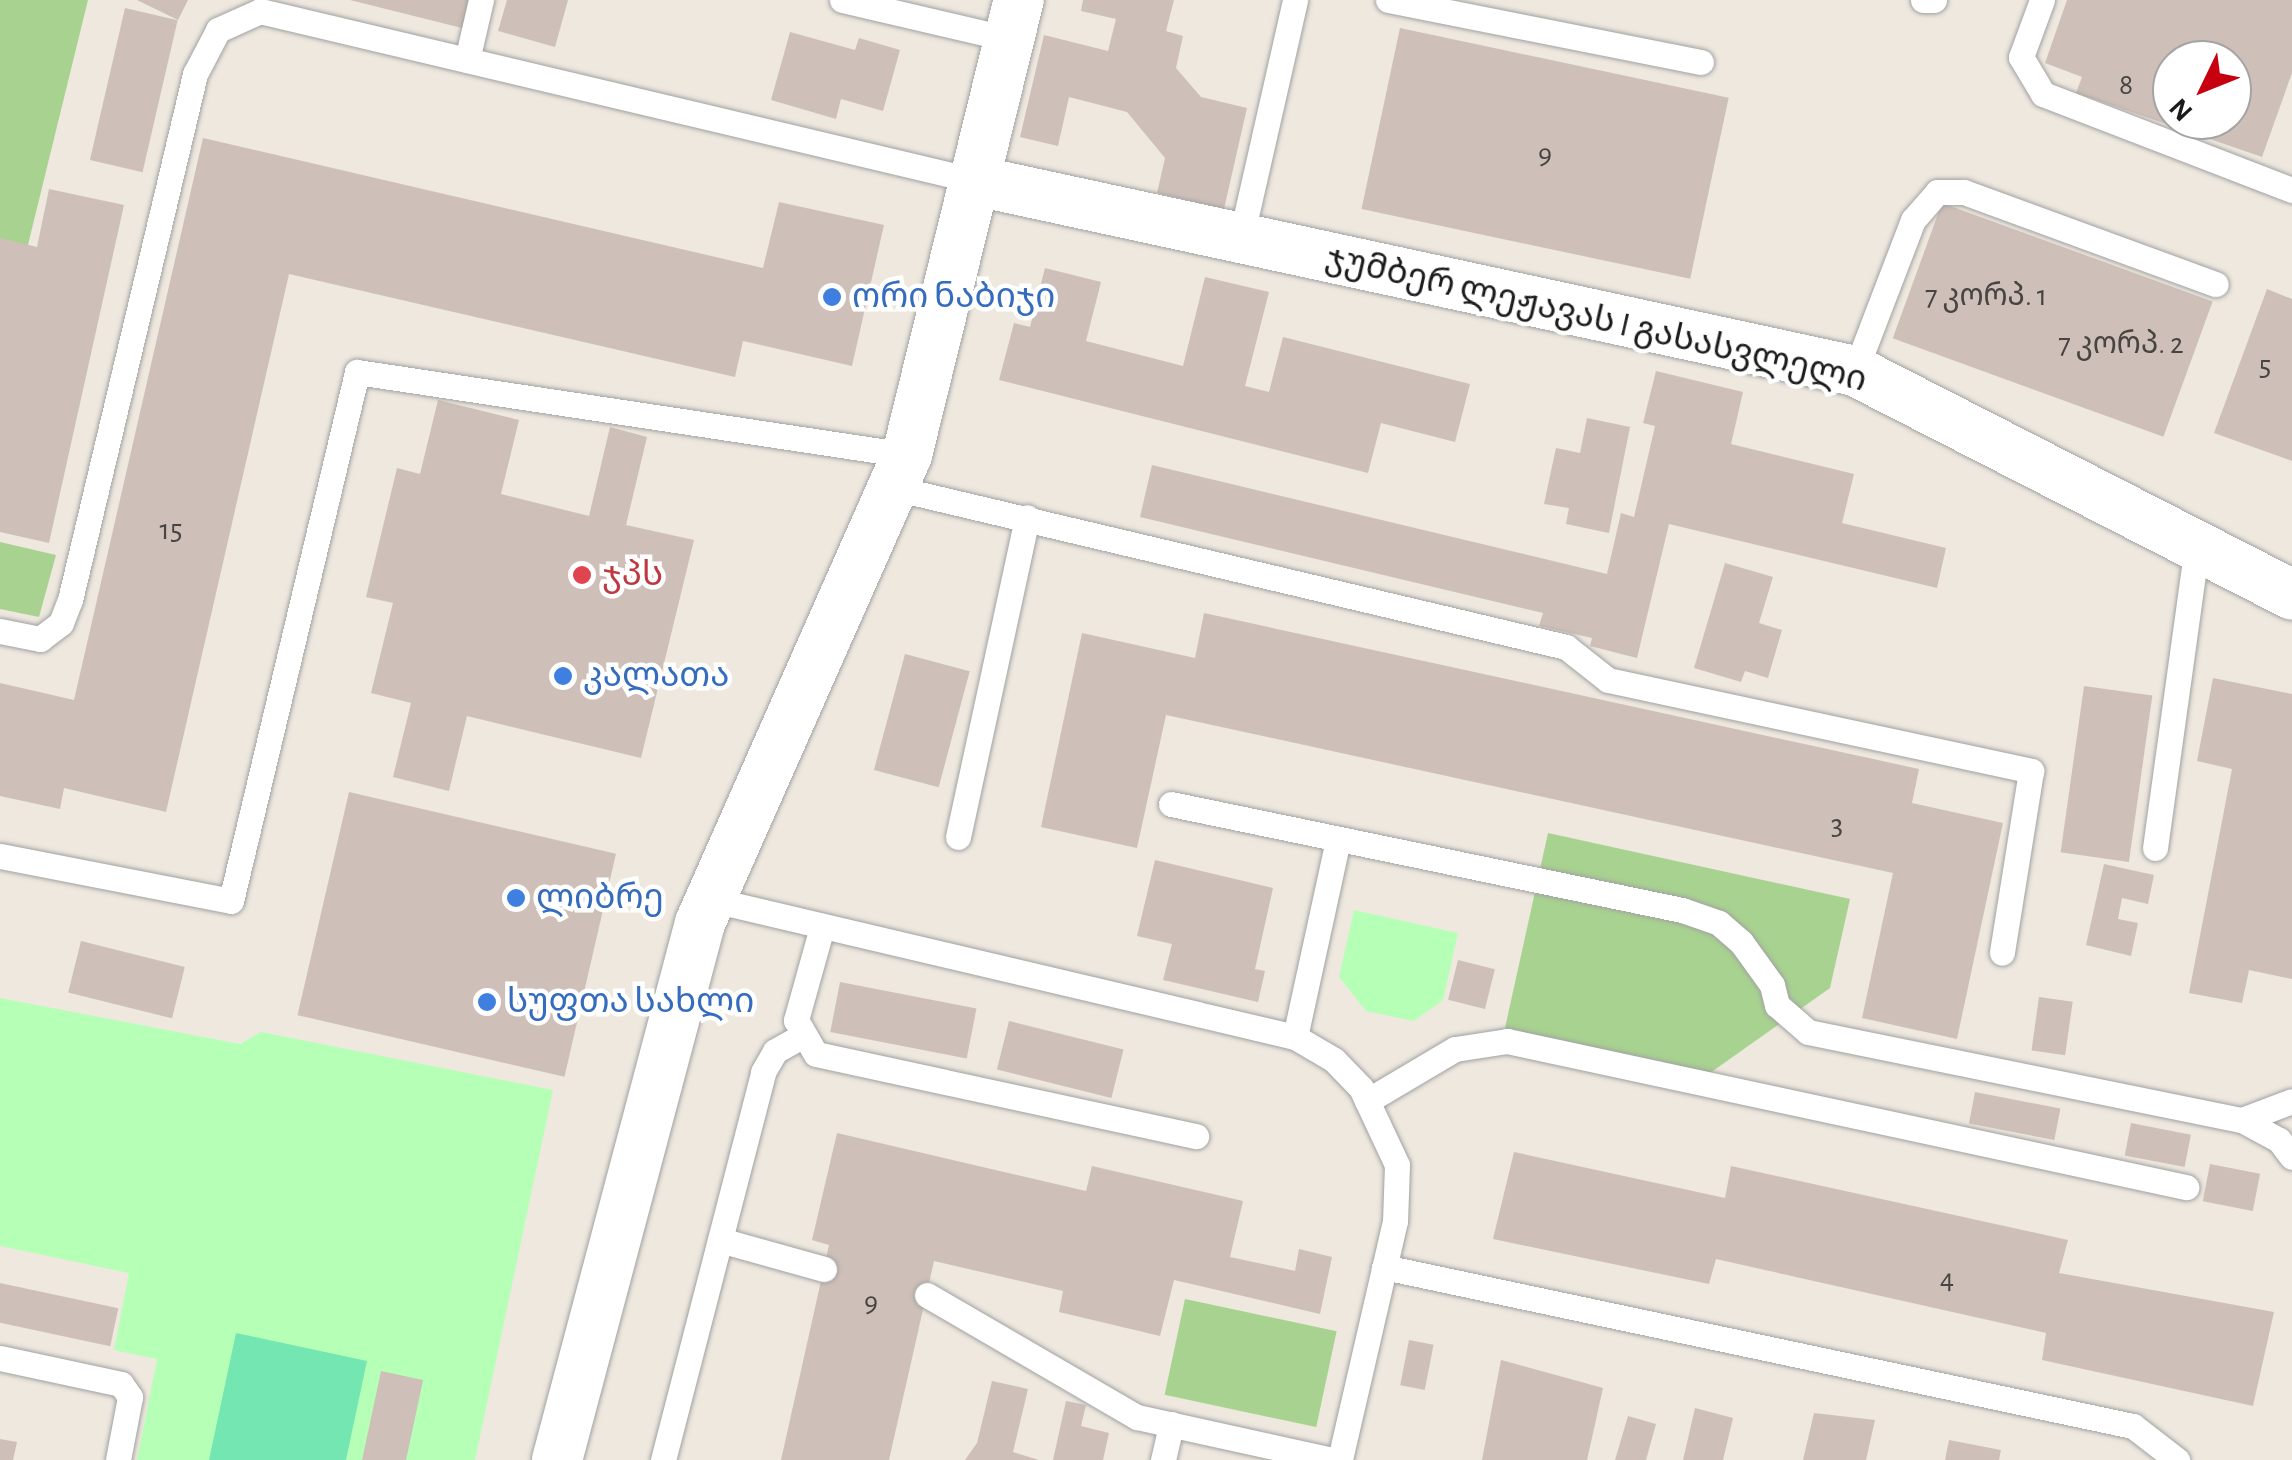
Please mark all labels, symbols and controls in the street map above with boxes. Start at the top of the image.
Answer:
north arrow [2152,40,2252,140]
house number: 8 [2119,67,2133,103]
text: N [2165,92,2198,126]
house number: 9 [1538,137,1552,173]
street label: ჯუმბერ ლეჟავას I გასასვლელი [1322,236,1870,402]
place label: ორი ნაბიჯი [852,276,1055,318]
house number: 7 კორპ. 1 [1925,278,2047,314]
marker: ორი ნაბიჯი [821,286,843,308]
house number: 7 კორპ. 2 [2058,326,2184,362]
house number: 5 [2259,348,2271,384]
house number: 15 [160,512,182,548]
place label: ჯპს [602,554,663,596]
marker: ჯპს [571,564,593,586]
place label: კალათა [583,655,729,697]
marker: კალათა [552,665,574,687]
house number: 3 [1831,807,1843,843]
place label: ლიბრე [536,877,664,919]
marker: ლიბრე [505,887,527,909]
place label: სუფთა სახლი [507,981,754,1023]
marker: სუფთა სახლი [476,991,498,1013]
house number: 4 [1940,1261,1954,1297]
house number: 9 [864,1285,878,1321]

